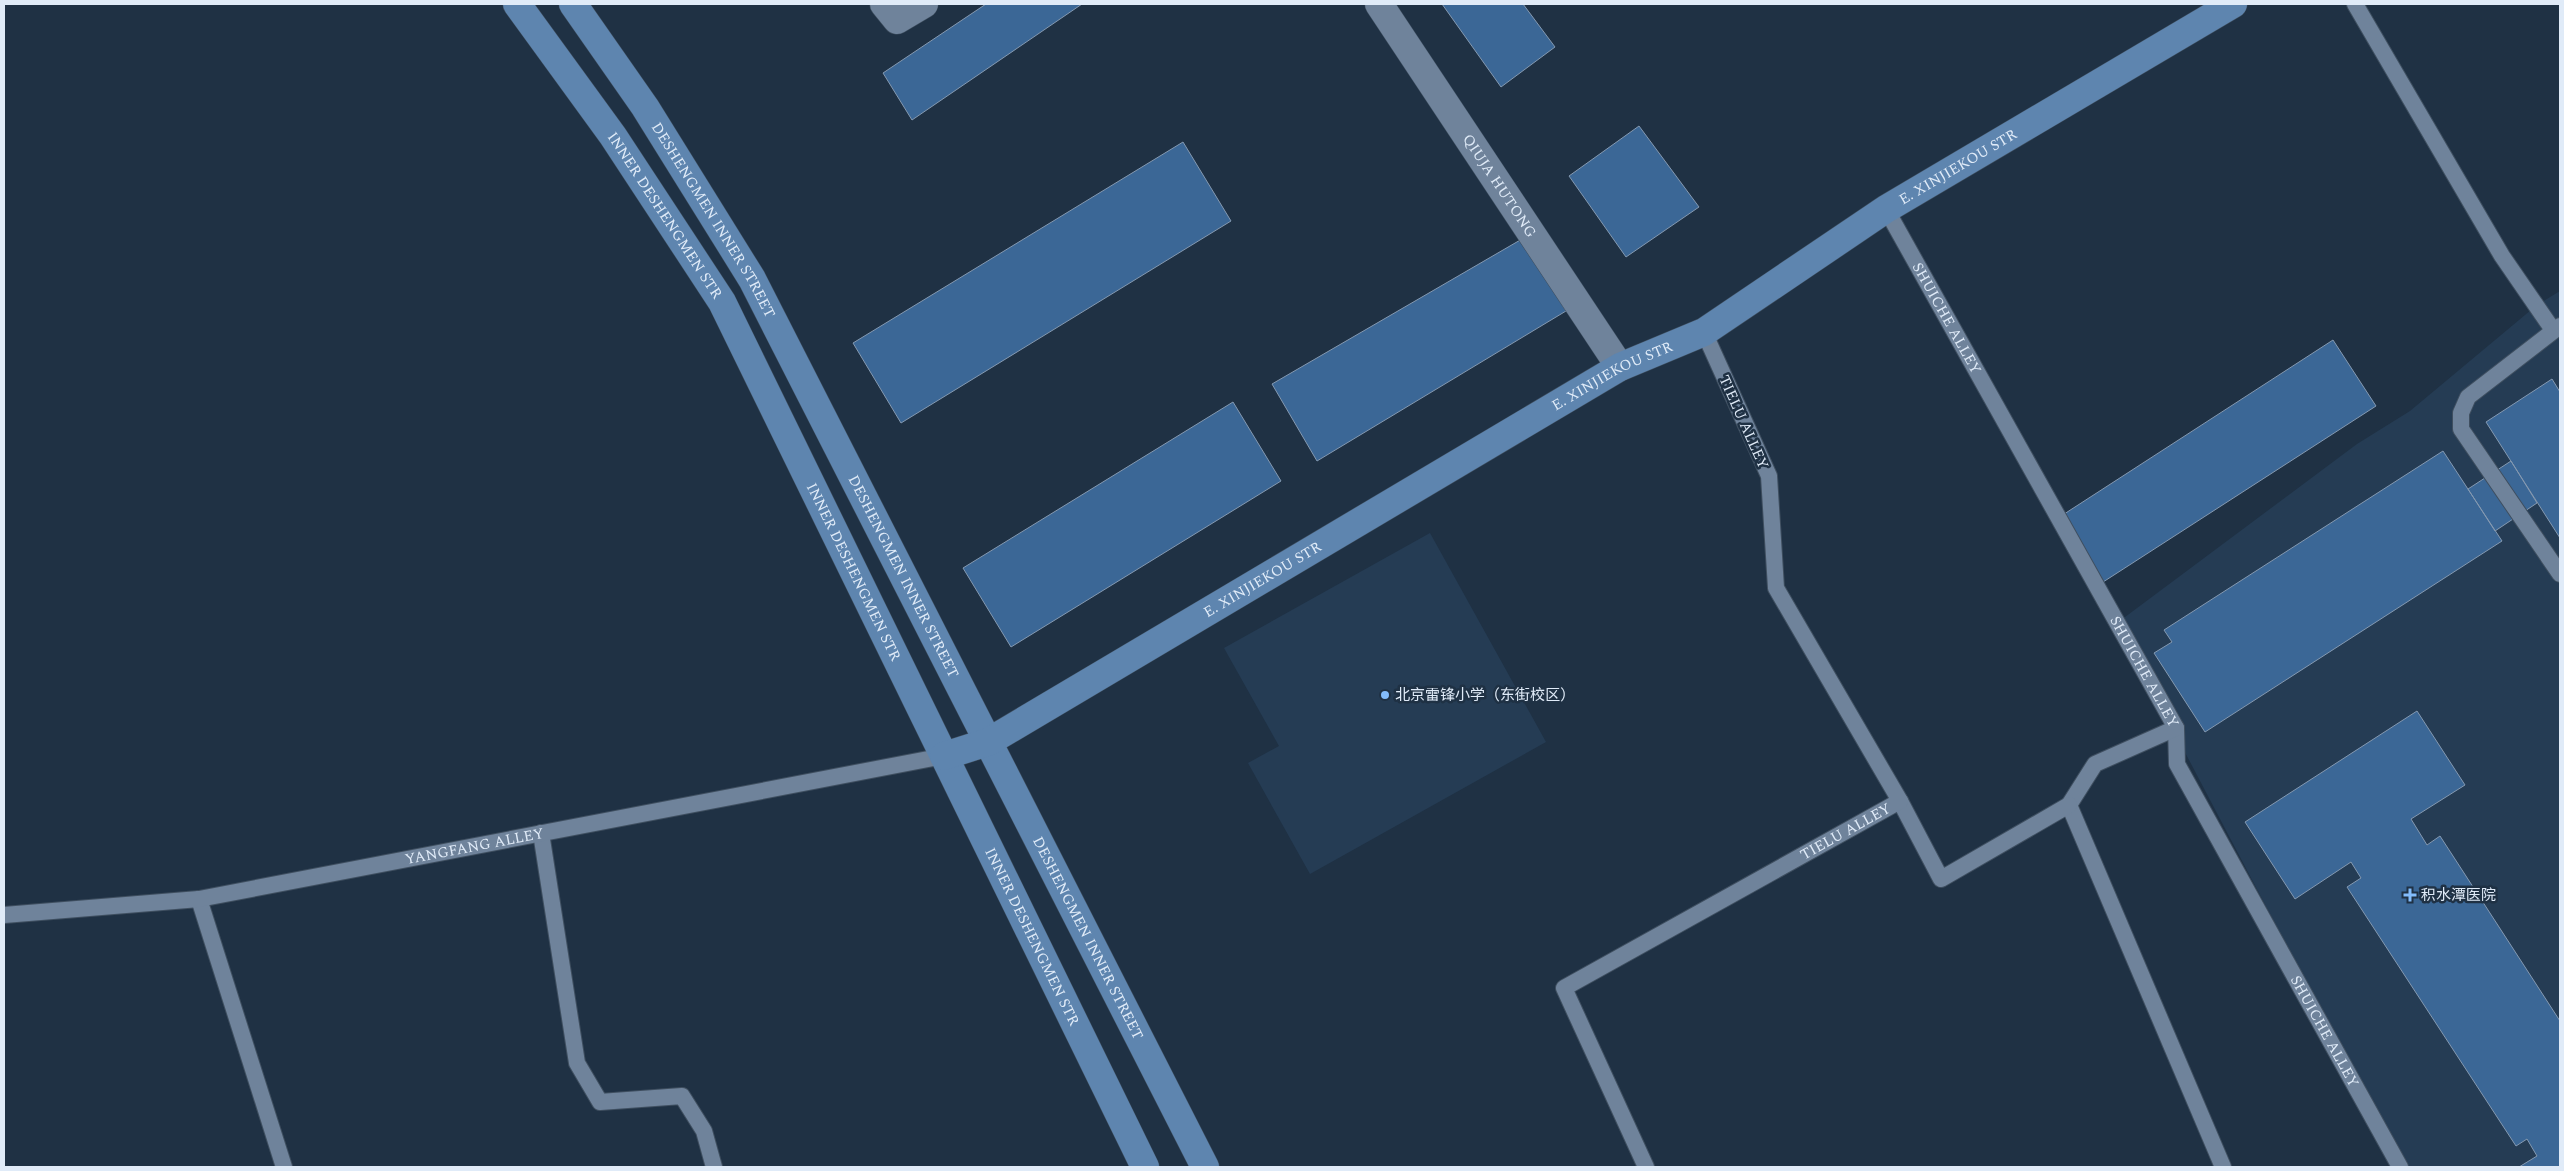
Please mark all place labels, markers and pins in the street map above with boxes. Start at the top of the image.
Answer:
place label: 北京雷锋小学（东街校区） [1395,684,1575,707]
marker: 北京雷锋小学（东街校区） [1379,689,1391,701]
place label: 积水潭医院 [2421,884,2496,907]
marker: 积水潭医院 [2403,888,2417,902]

